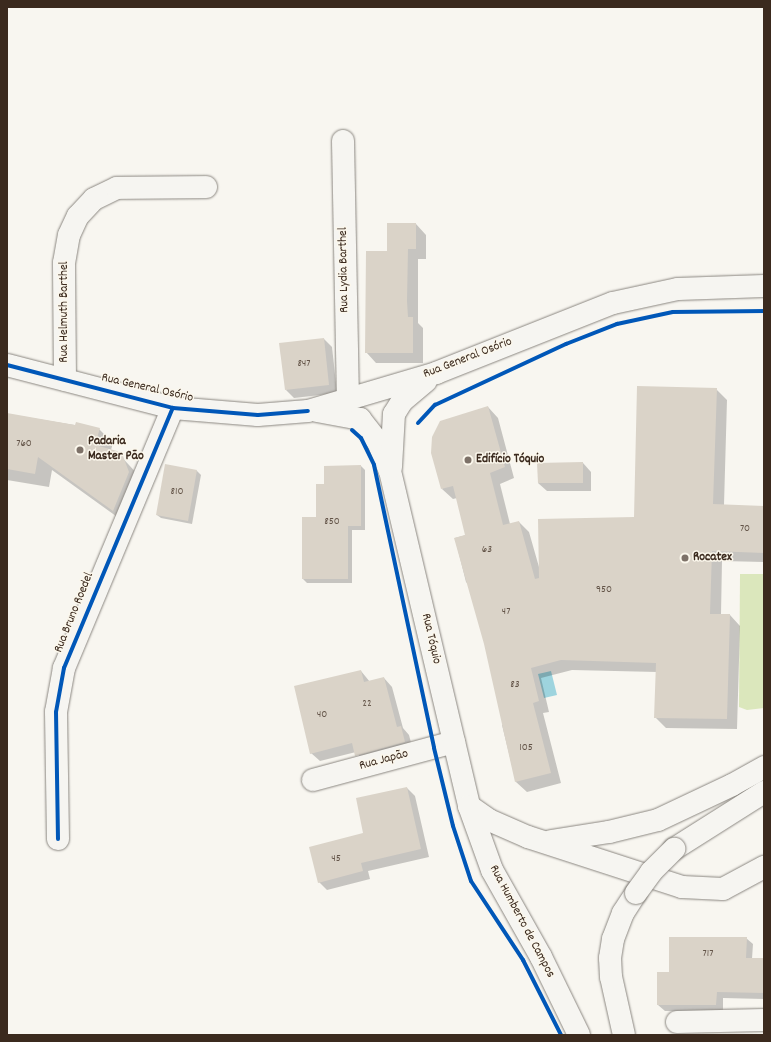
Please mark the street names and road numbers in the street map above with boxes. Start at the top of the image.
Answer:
street label: Rua Lydia Barthel [336,227,354,313]
street label: Rua Helmuth Barthel [57,261,73,363]
street label: Rua General Osório [421,335,515,383]
street label: Rua General Osório [100,371,194,407]
street label: Rua Bruno Roedel [52,571,98,655]
street label: Rua Tóquio [417,612,443,666]
street label: Rua Japão [358,747,410,775]
street label: Rua Humberto de Campos [485,863,557,981]

